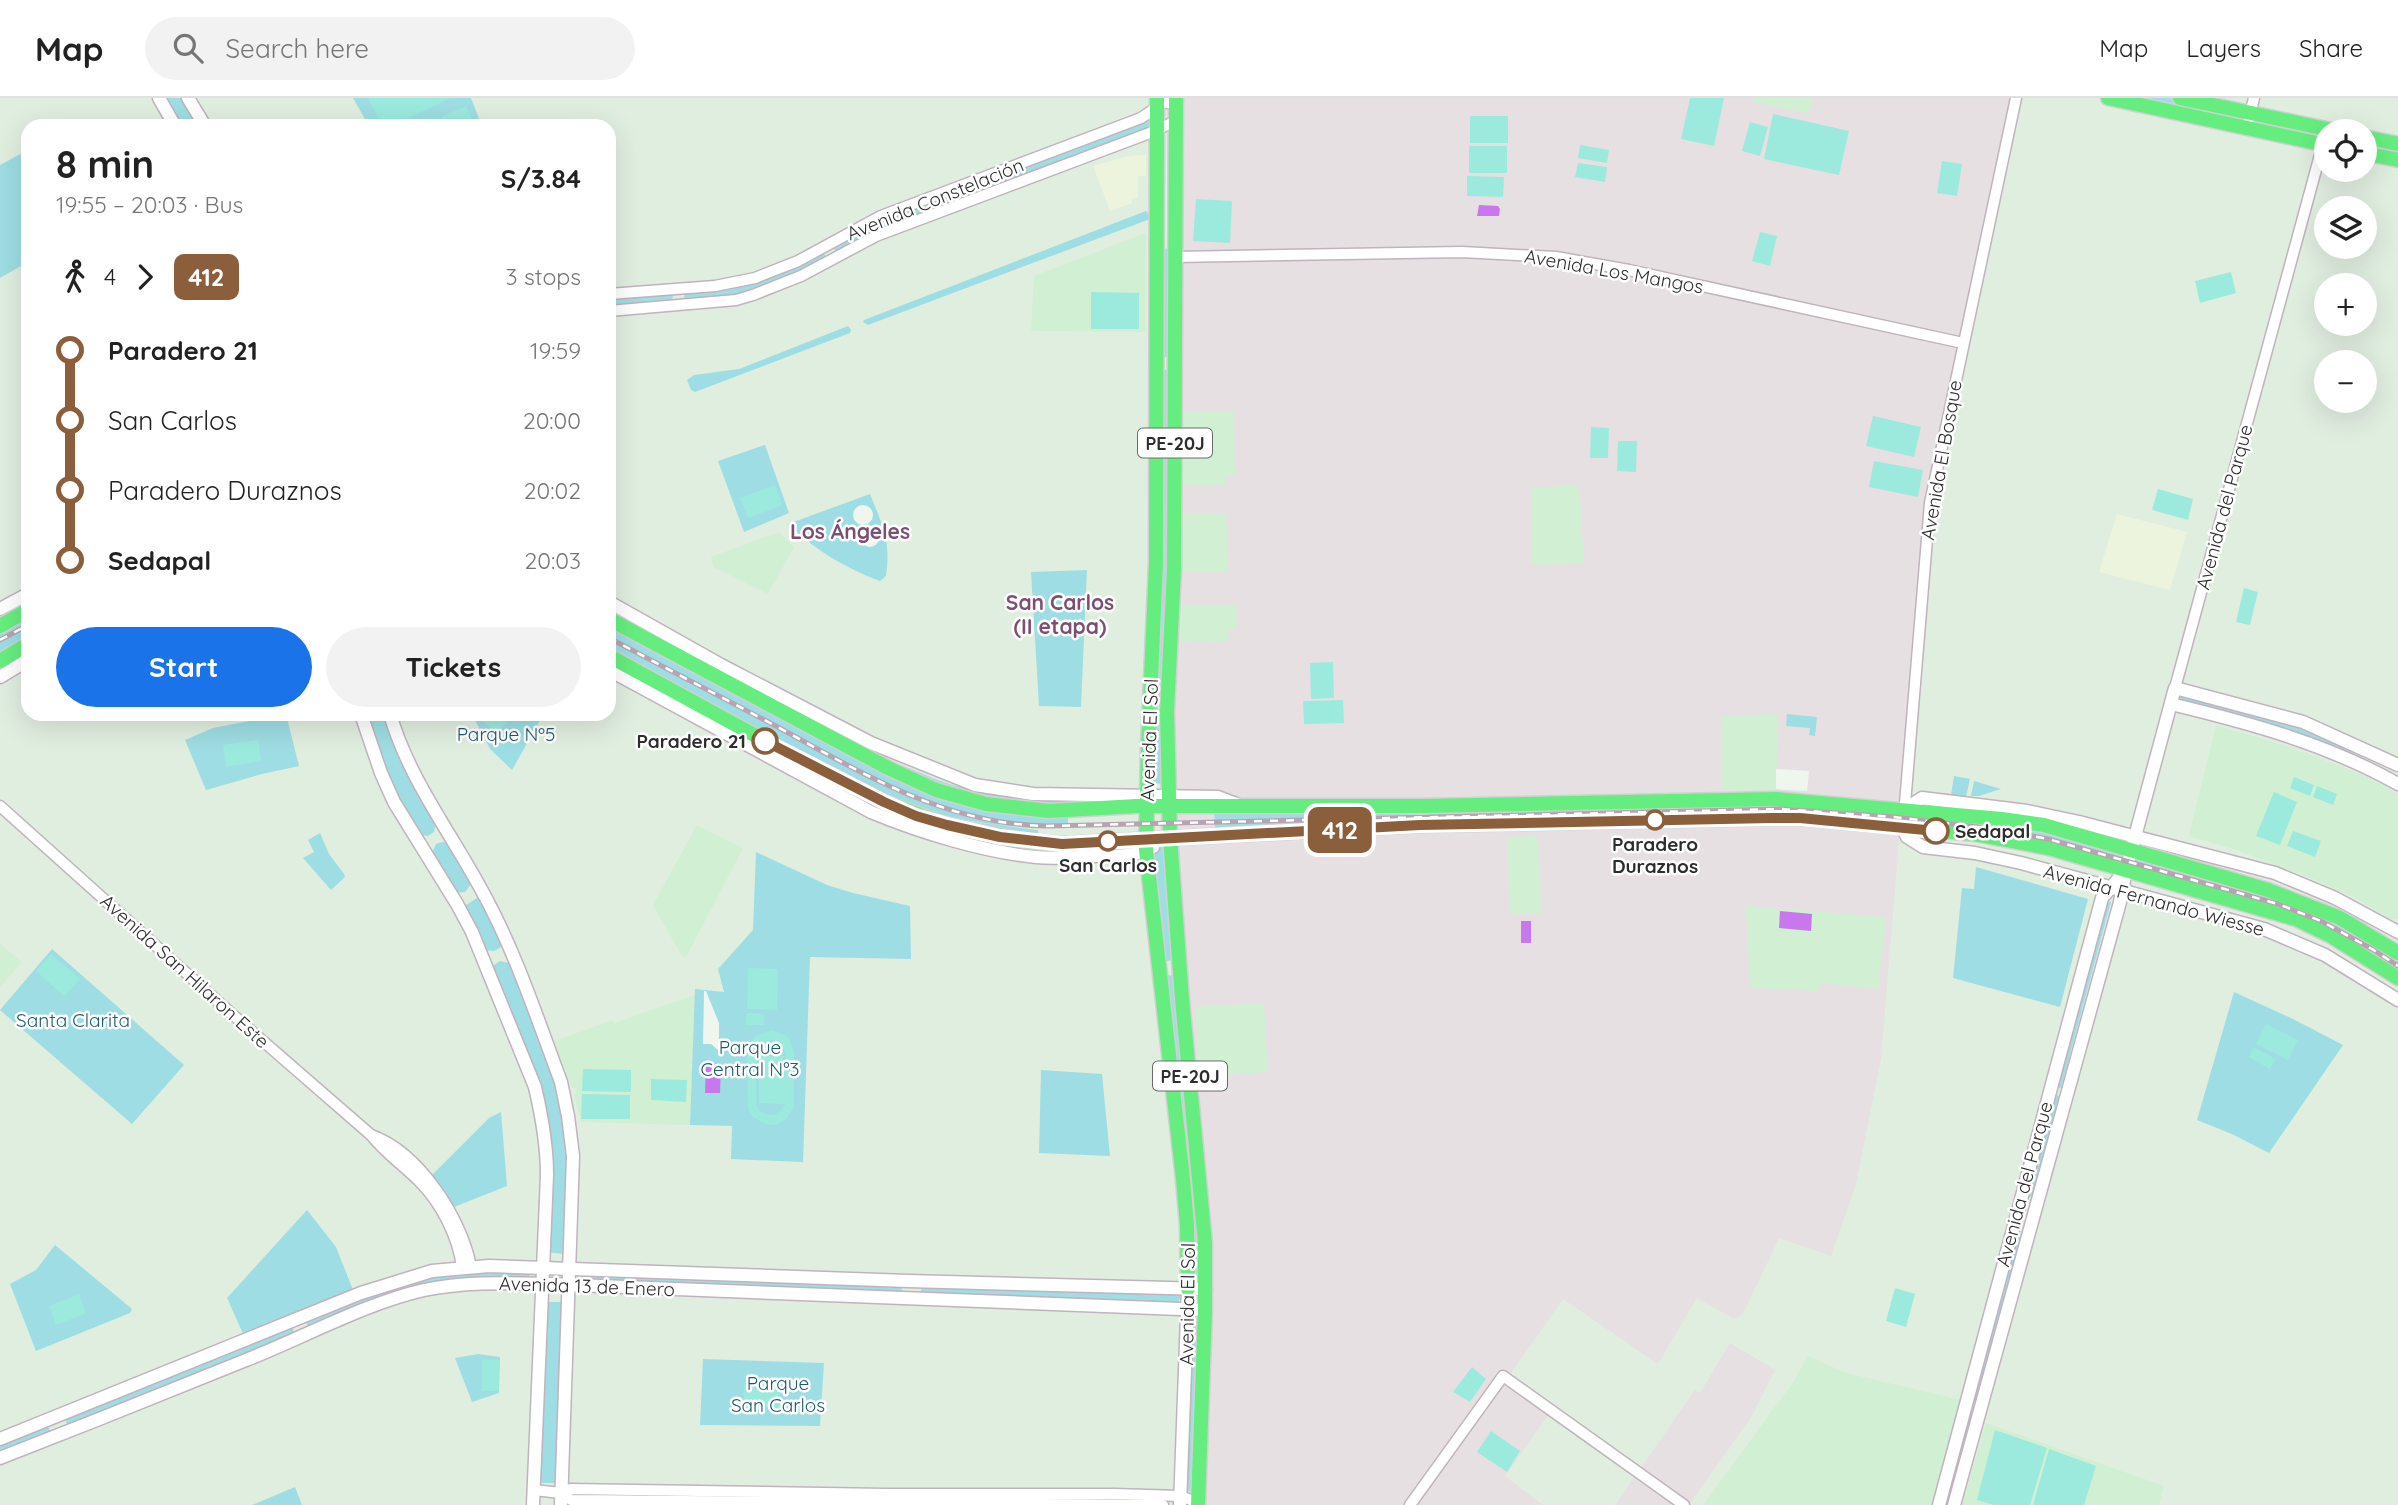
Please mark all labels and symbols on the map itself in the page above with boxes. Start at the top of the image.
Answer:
street label: Avenida Constelación [843,153,1027,245]
street label: Avenida Los Mangos [1523,243,1706,299]
street label: Avenida El Bosque [1915,378,1967,542]
street label: Avenida del Parque [2190,422,2258,592]
road number: PE-20J [1138,428,1212,458]
district label: Los Ángeles [790,518,910,544]
district label: San Carlos (II etapa) [1006,589,1114,639]
street label: Avenida El Sol [1135,678,1163,802]
park label: Parque Nº5 [457,722,555,746]
marker: Paradero 21 [752,728,778,754]
place label: Paradero 21 [636,729,746,753]
line badge: 412 [1300,807,1380,853]
marker: Paradero Duraznos [1645,810,1665,830]
marker: Sedapal [1923,818,1949,844]
place label: Sedapal [1955,819,2030,843]
marker: San Carlos [1098,831,1118,851]
place label: Paradero Duraznos [1612,832,1698,878]
place label: San Carlos [1059,853,1157,877]
street label: Avenida Fernando Wiesse [2041,859,2267,941]
street label: Avenida San Hilaron Este [96,889,274,1053]
park label: Santa Clarita [16,1008,130,1032]
park label: Parque Central N°3 [701,1035,799,1081]
road number: PE-20J [1153,1062,1227,1091]
street label: Avenida del Parque [1990,1099,2058,1269]
street label: Avenida El Sol [1174,1243,1200,1365]
street label: Avenida 13 de Enero [499,1271,675,1301]
park label: Parque San Carlos [731,1371,825,1417]

